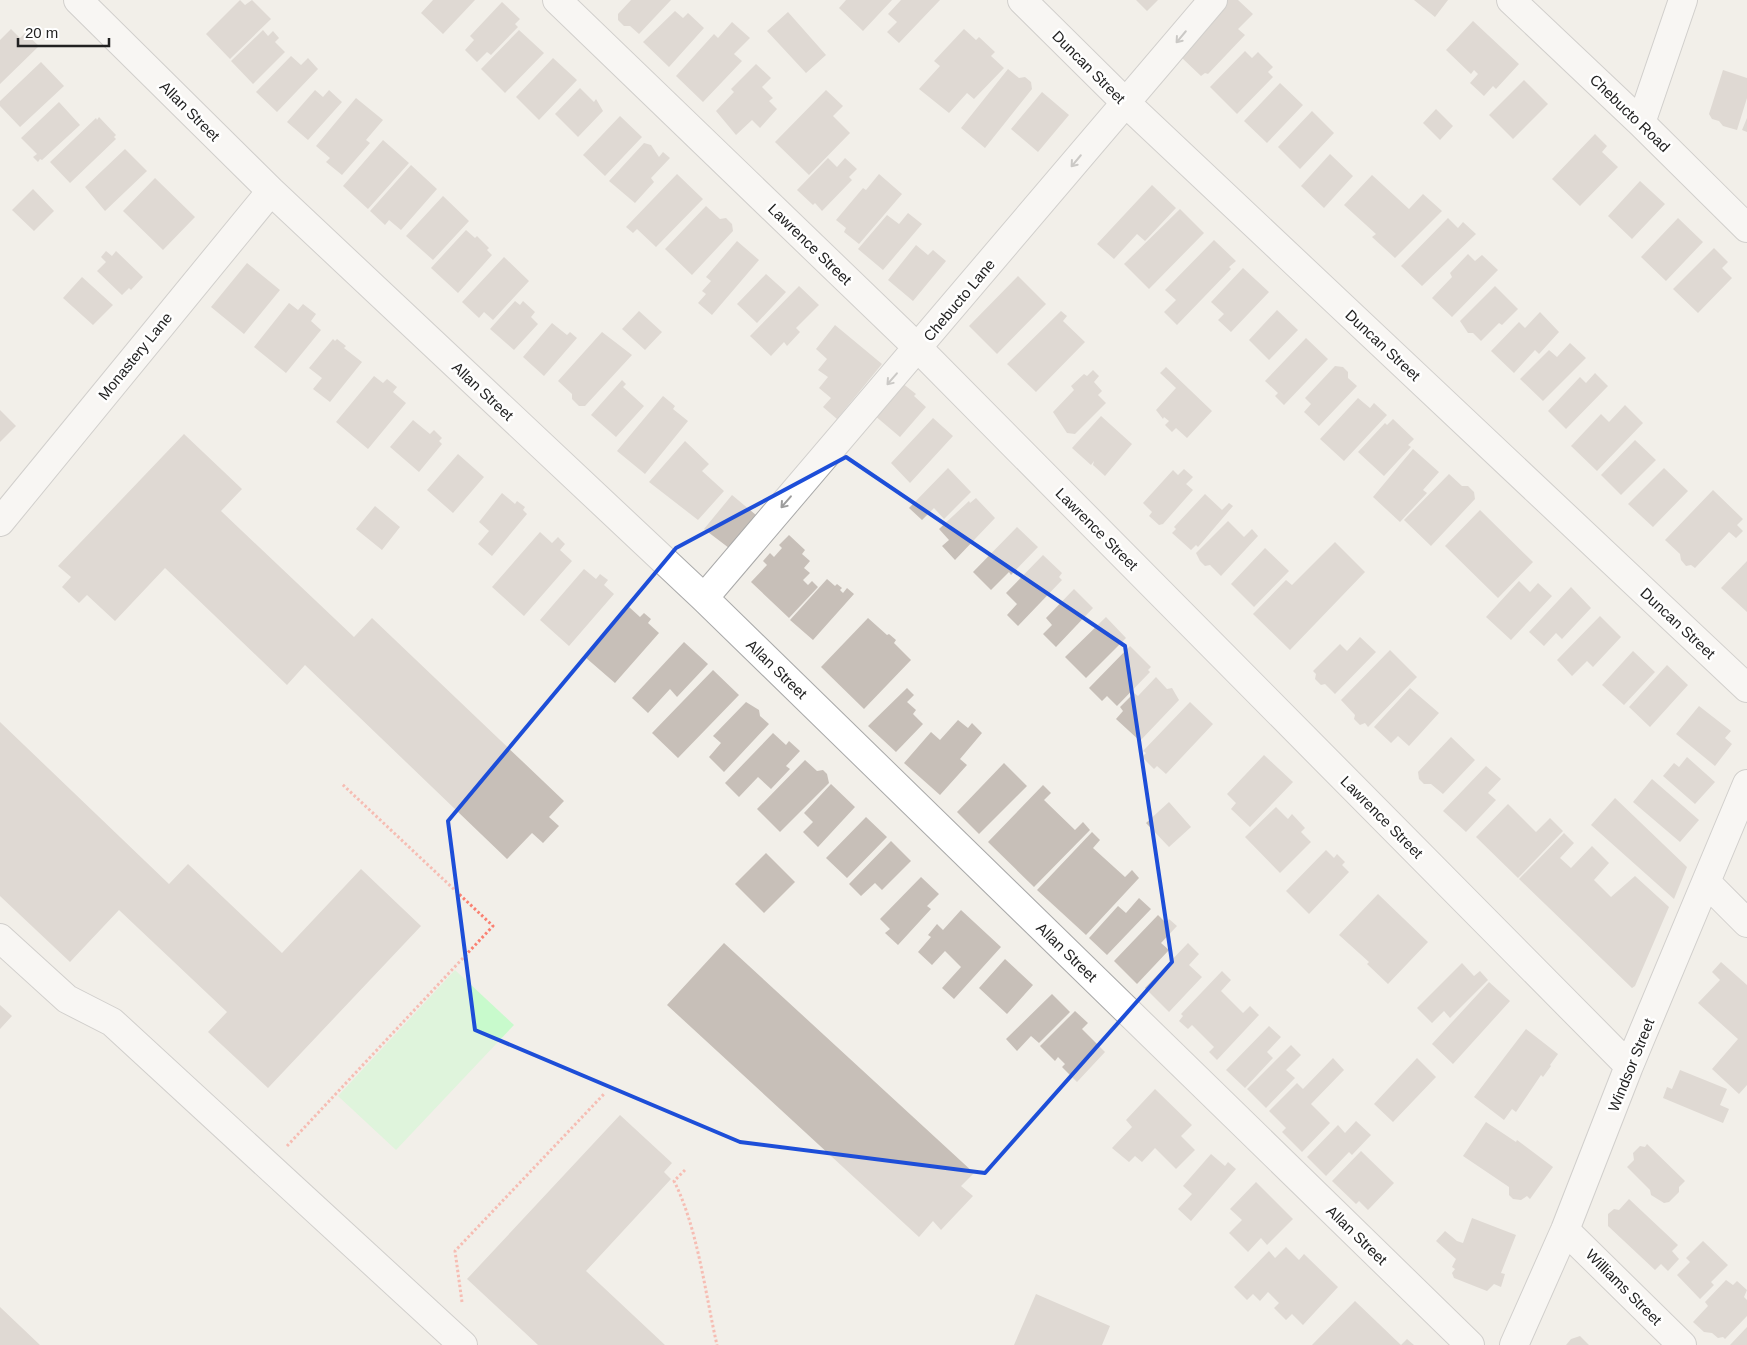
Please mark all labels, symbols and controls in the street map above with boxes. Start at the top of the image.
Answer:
scale bar [18,15,109,47]
text: 20 m [25,24,58,41]
street label: Duncan Street [1049,27,1130,108]
one-way arrow [1176,31,1187,44]
street label: Chebucto Road [1587,71,1673,155]
street label: Allan Street [157,78,224,145]
one-way arrow [1071,155,1082,168]
street label: Lawrence Street [765,200,856,289]
street label: Chebucto Lane [920,256,998,344]
street label: Duncan Street [1342,306,1424,384]
street label: Monastery Lane [95,309,175,403]
street label: Allan Street [449,358,518,424]
one-way arrow [886,372,898,385]
street label: Lawrence Street [1052,484,1142,574]
one-way arrow [781,495,792,508]
street label: Duncan Street [1637,584,1719,662]
street label: Allan Street [743,636,811,703]
street label: Lawrence Street [1337,772,1427,862]
street label: Allan Street [1033,919,1101,986]
street label: Windsor Street [1605,1015,1658,1114]
street label: Allan Street [1323,1202,1391,1269]
street label: Williams Street [1583,1246,1666,1329]

